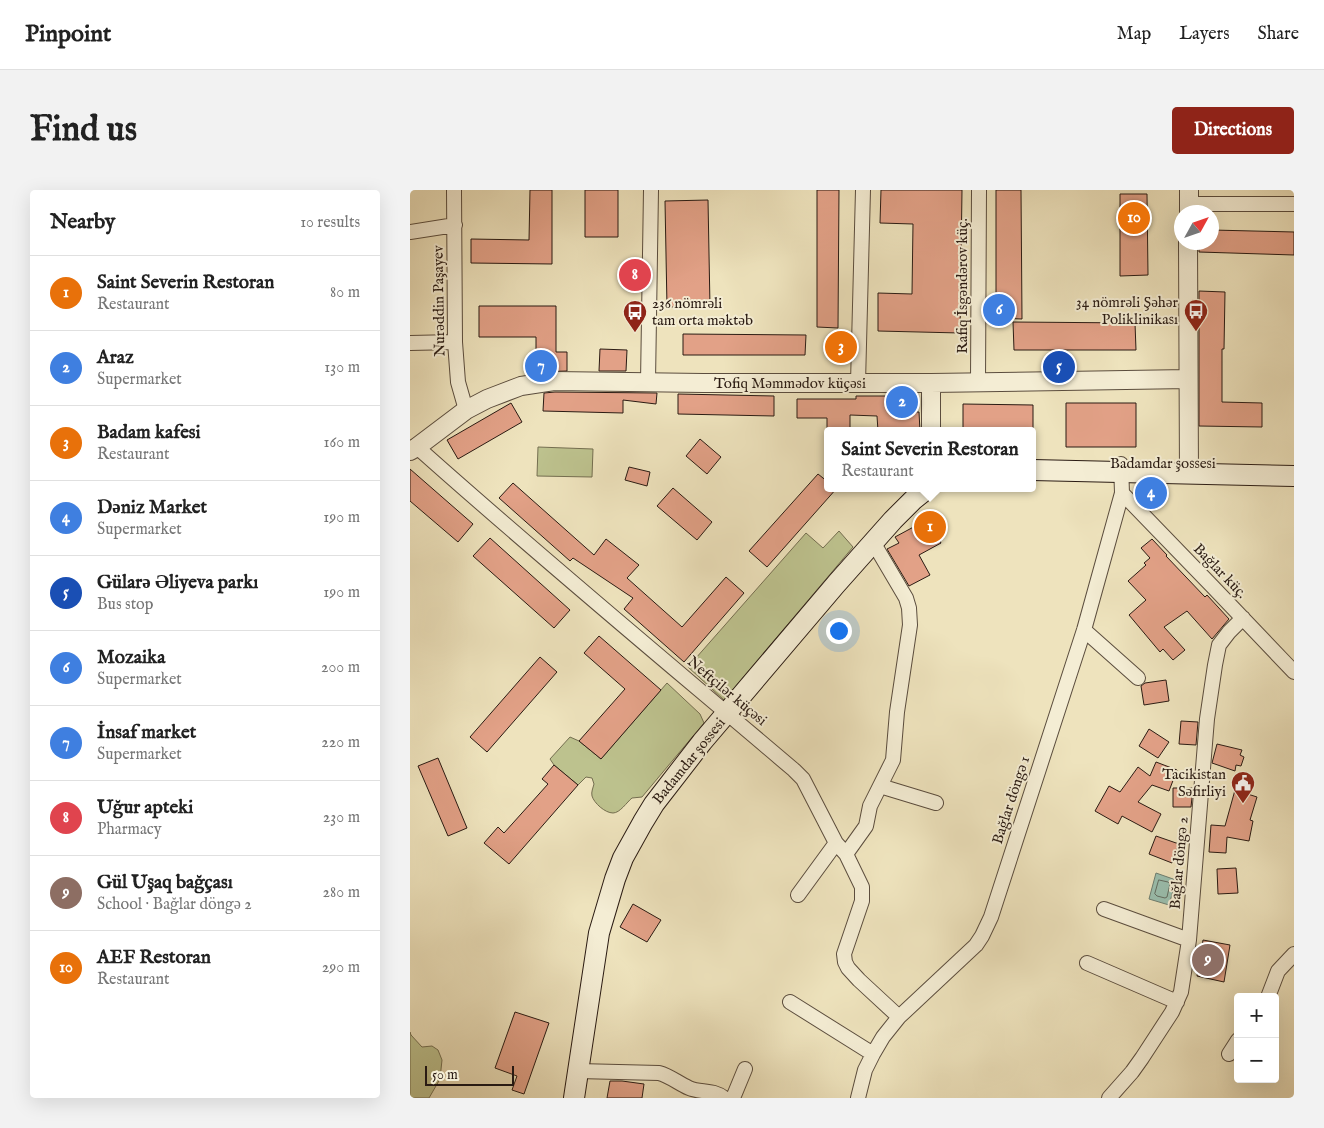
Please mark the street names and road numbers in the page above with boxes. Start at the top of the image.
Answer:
street label: Rafiq İsgəndərov küç. [953,218,972,354]
street label: Nurəddin Paşayev [429,245,449,357]
street label: Tofiq Məmmədov küçəsi [714,374,866,393]
street label: Badamdar şossesi [1110,454,1216,473]
street label: Bağlar küç. [1189,539,1251,603]
street label: Neftçilər küçəsi [683,652,771,730]
street label: Badamdar şossesi [648,714,730,808]
street label: Bağlar döngə 1 [988,754,1034,846]
street label: Bağlar döngə 2 [1165,816,1193,910]

